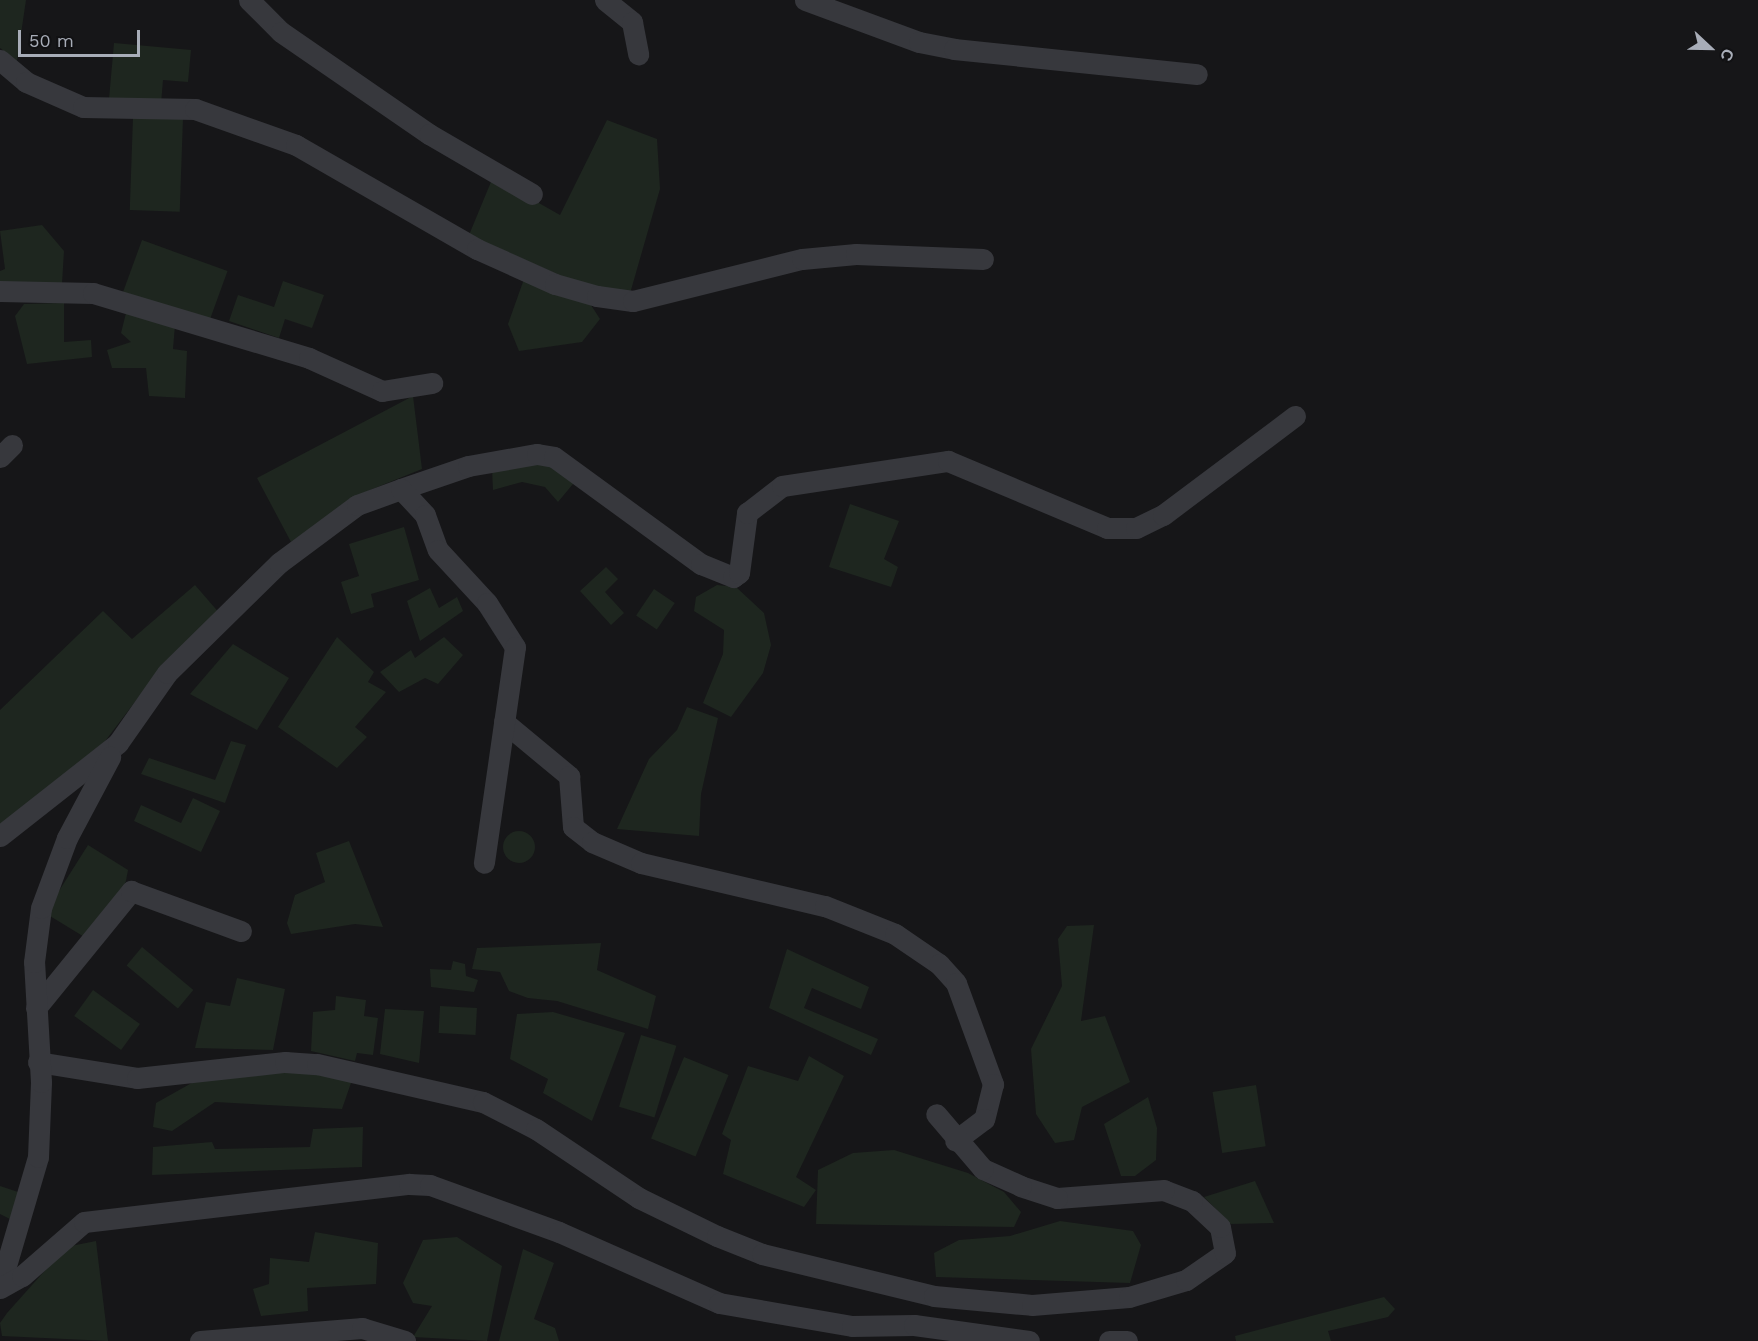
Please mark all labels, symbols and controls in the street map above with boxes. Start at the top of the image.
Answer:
scale bar [21,18,142,56]
north arrow [1680,18,1740,78]
text: 50 m [29,30,74,51]
text: С [1716,46,1738,64]

